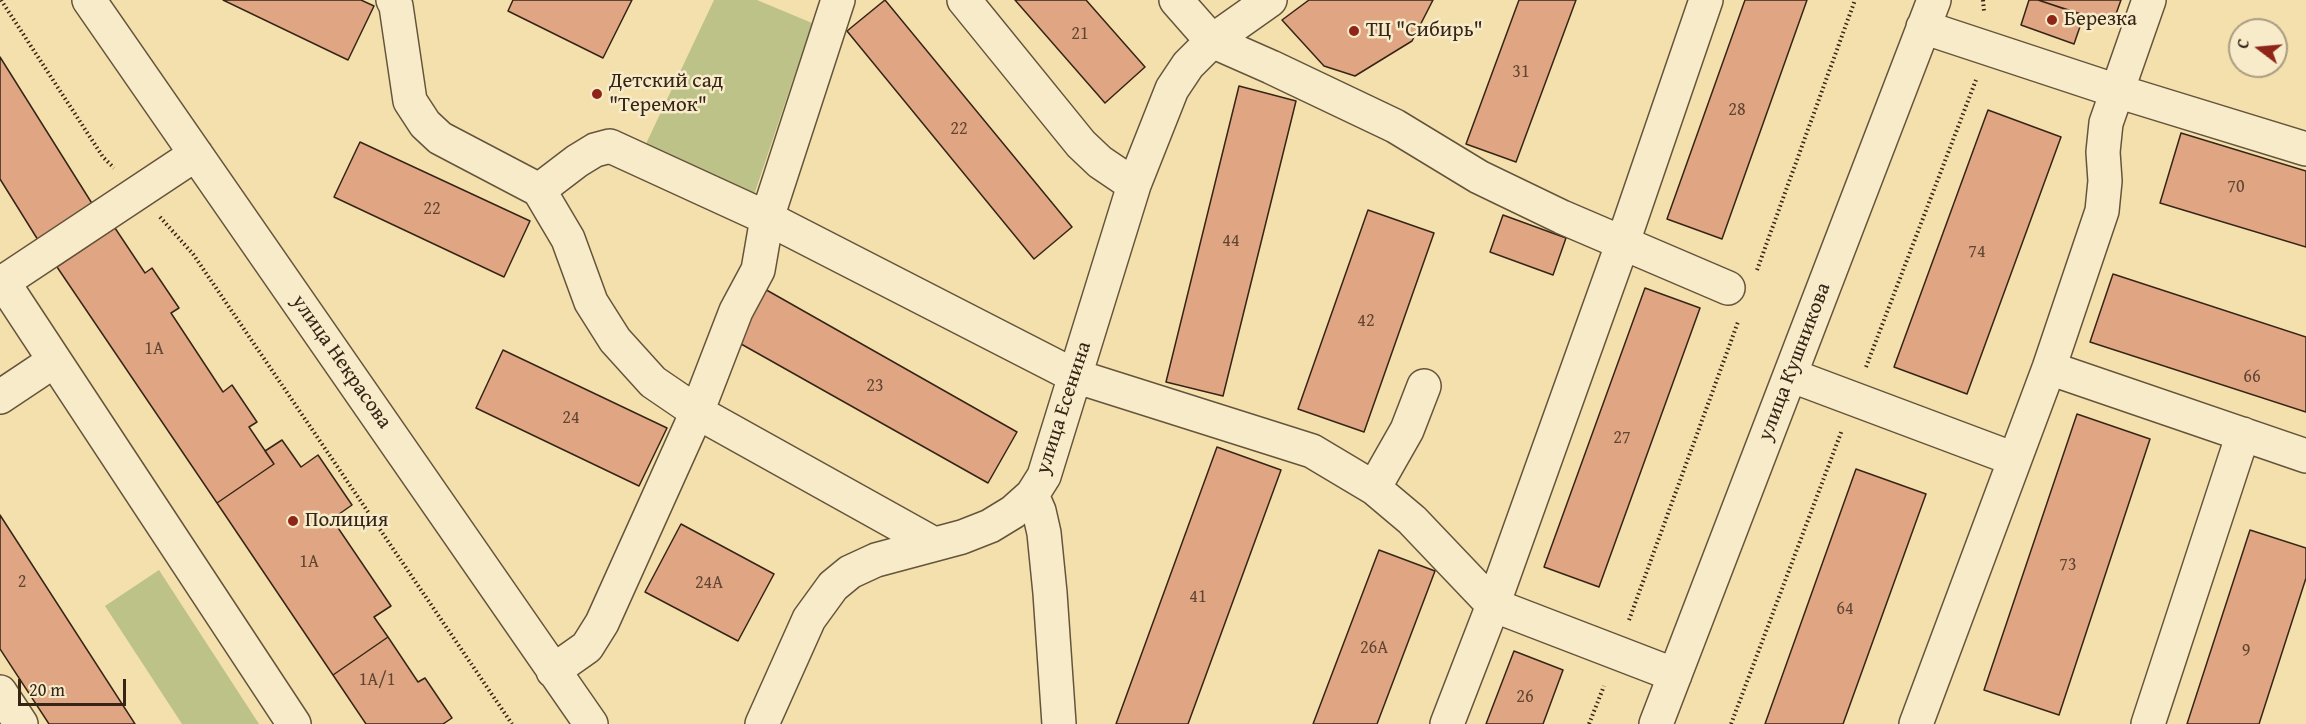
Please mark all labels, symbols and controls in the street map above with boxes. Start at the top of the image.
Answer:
place label: Березка [2064,7,2137,33]
marker: Березка [2045,13,2059,27]
place label: ТЦ "Сибирь" [1366,18,1483,44]
north arrow [2228,18,2288,78]
house number: 21 [1071,23,1089,45]
marker: ТЦ "Сибирь" [1347,24,1361,38]
text: С [2230,36,2255,51]
house number: 31 [1512,61,1530,83]
place label: Детский сад "Теремок" [609,69,723,119]
marker: Детский сад "Теремок" [590,87,604,101]
house number: 28 [1728,99,1746,121]
house number: 22 [950,118,968,140]
house number: 70 [2227,176,2245,198]
house number: 22 [423,198,441,220]
house number: 44 [1222,230,1240,252]
house number: 74 [1968,241,1986,263]
street label: улица Кушникова [1753,279,1837,445]
street label: улица Некрасова [285,290,397,434]
house number: 42 [1357,310,1375,332]
house number: 1А [144,338,164,360]
street label: улица Есенина [1031,339,1097,477]
house number: 66 [2243,366,2261,388]
house number: 23 [866,375,884,397]
house number: 24 [562,407,580,429]
house number: 27 [1613,427,1631,449]
place label: Полиция [305,508,388,534]
marker: Полиция [286,514,300,528]
house number: 1А [299,551,319,573]
house number: 73 [2059,554,2077,576]
house number: 2 [18,571,26,593]
house number: 24А [695,572,723,594]
house number: 41 [1189,586,1207,608]
house number: 64 [1836,598,1854,620]
house number: 26А [1360,637,1388,659]
house number: 9 [2242,640,2250,662]
scale bar [21,667,129,705]
house number: 1А/1 [359,669,395,691]
text: 20 m [29,676,65,703]
house number: 26 [1516,686,1534,708]

